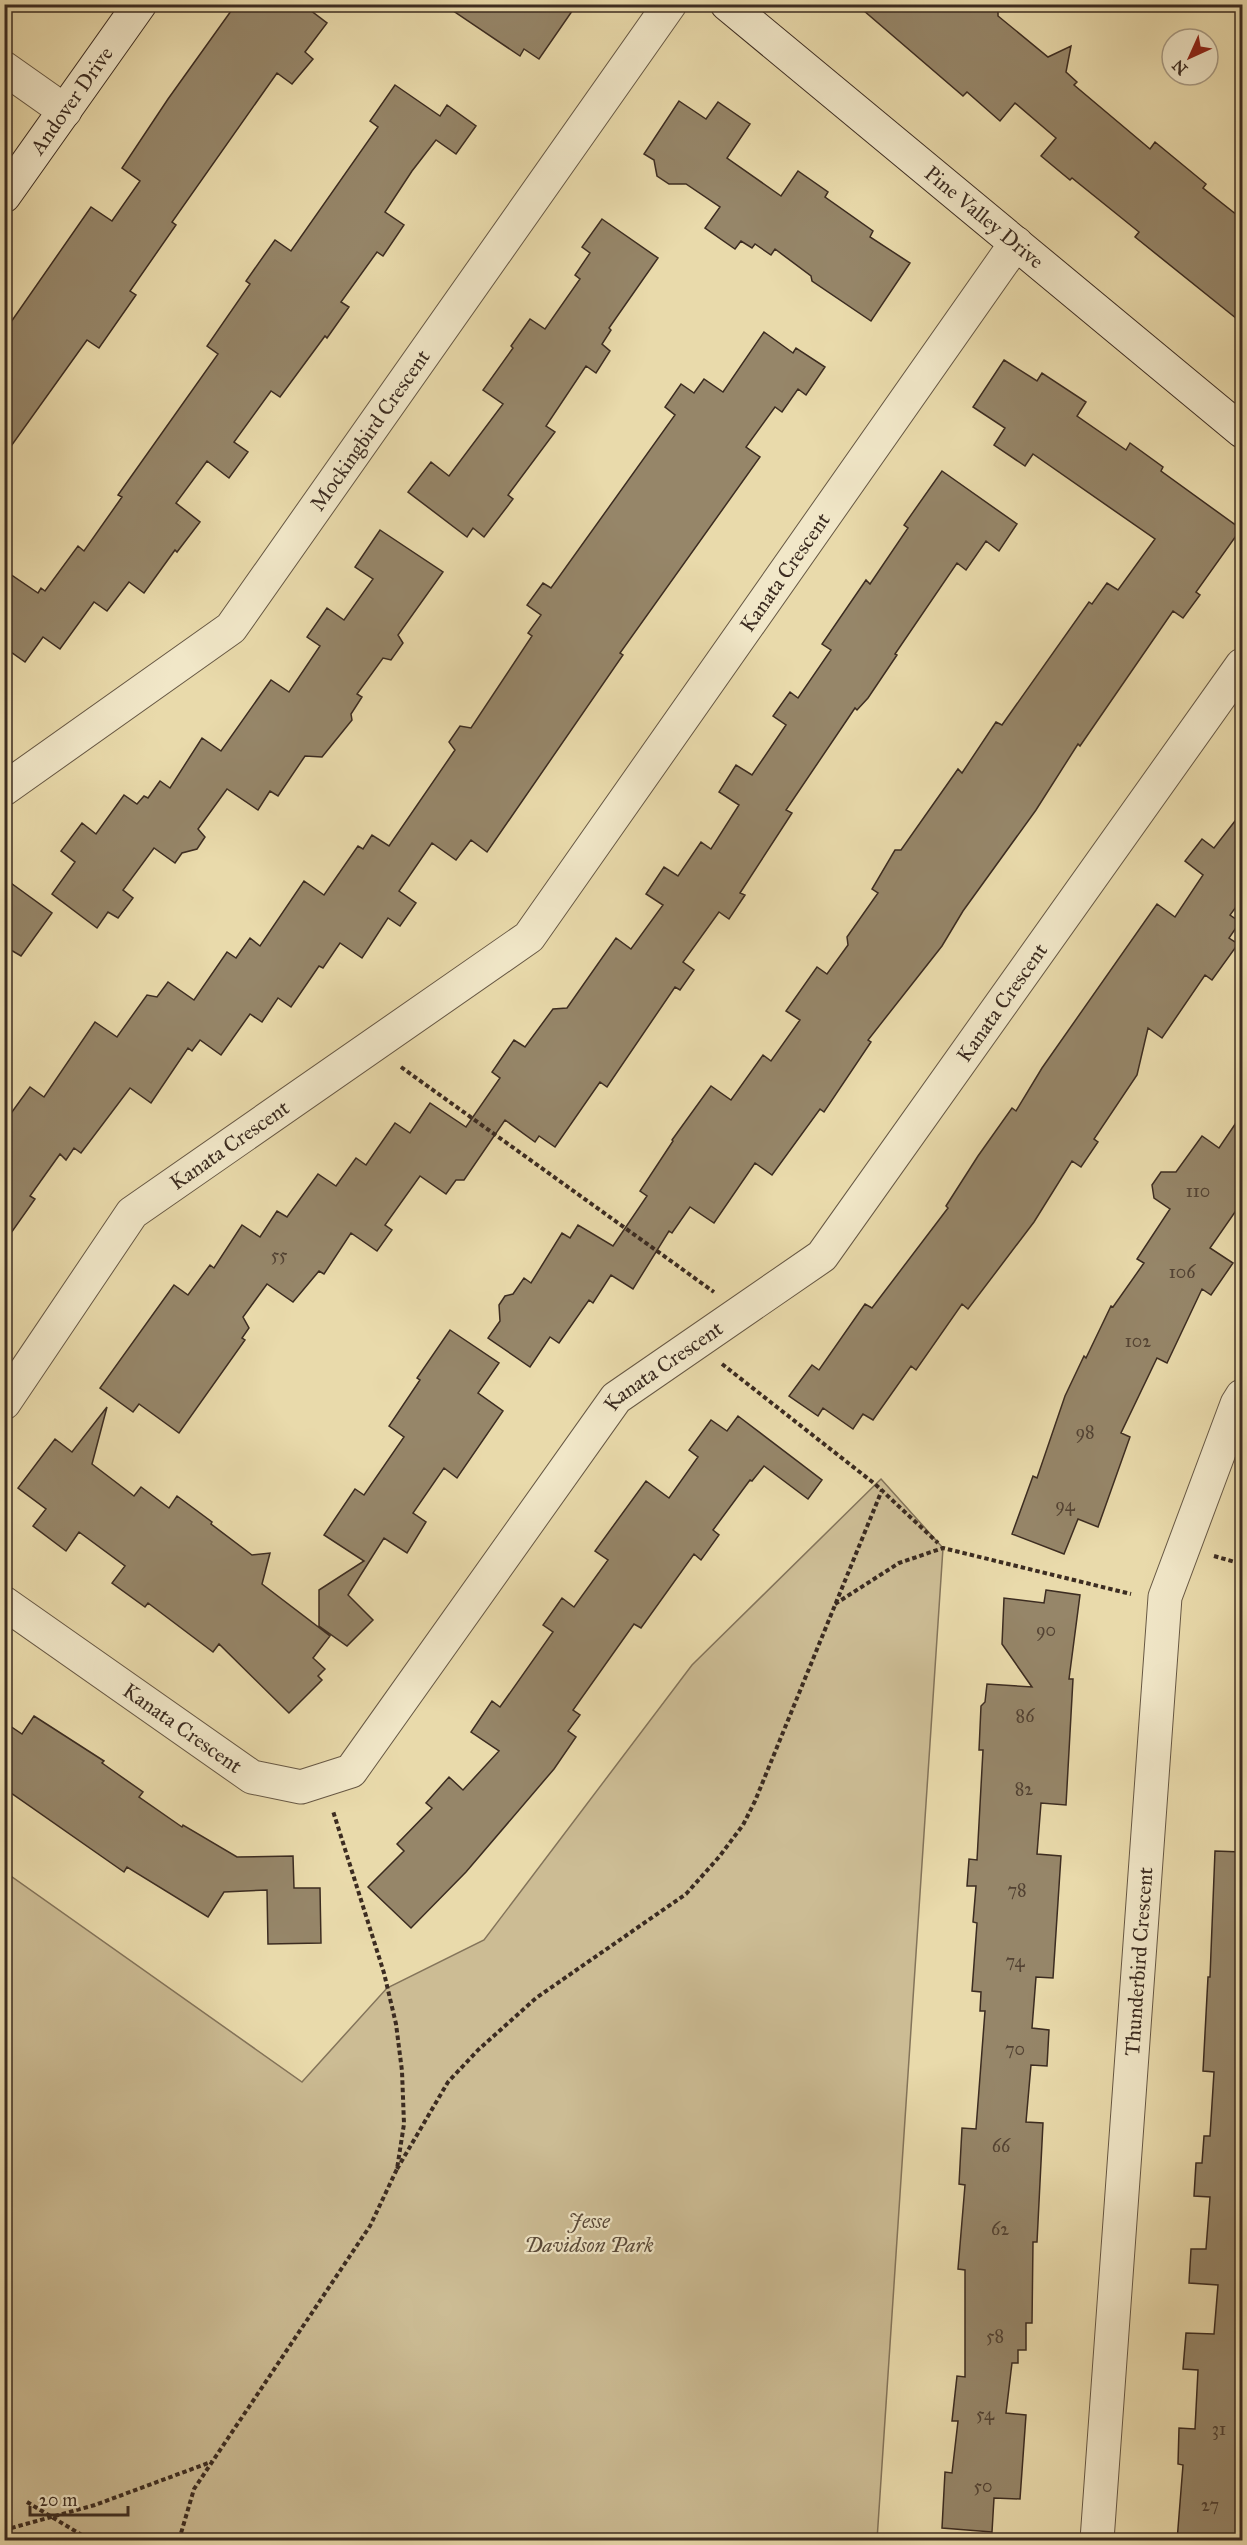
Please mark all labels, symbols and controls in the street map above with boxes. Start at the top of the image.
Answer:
north arrow [1160,27,1220,87]
street label: Andover Drive [24,41,119,160]
text: N [1168,55,1191,79]
street label: Pine Valley Drive [919,160,1049,274]
street label: Mockingbird Crescent [304,344,436,516]
street label: Kanata Crescent [734,507,836,637]
street label: Kanata Crescent [951,938,1053,1067]
street label: Kanata Crescent [165,1094,295,1196]
house number: 110 [1186,1180,1210,1202]
house number: 55 [271,1244,288,1266]
house number: 106 [1169,1261,1196,1283]
street label: Kanata Crescent [598,1315,728,1416]
house number: 102 [1125,1330,1151,1352]
house number: 98 [1075,1421,1095,1443]
house number: 94 [1055,1494,1076,1516]
house number: 90 [1036,1619,1056,1641]
street label: Kanata Crescent [118,1677,248,1779]
house number: 86 [1016,1705,1035,1727]
house number: 82 [1015,1778,1033,1800]
street label: Thunderbird Crescent [1119,1866,1159,2057]
house number: 78 [1007,1879,1027,1901]
house number: 74 [1005,1950,1026,1972]
house number: 70 [1005,2038,1025,2060]
house number: 66 [992,2135,1011,2157]
park label: Jesse Davidson Park [524,2208,654,2258]
house number: 62 [991,2218,1009,2240]
house number: 58 [986,2325,1004,2347]
house number: 54 [976,2403,995,2425]
house number: 31 [1212,2418,1226,2440]
house number: 50 [974,2475,992,2497]
scale bar [30,2479,128,2517]
text: 20 m [39,2489,77,2511]
house number: 27 [1201,2494,1219,2516]

